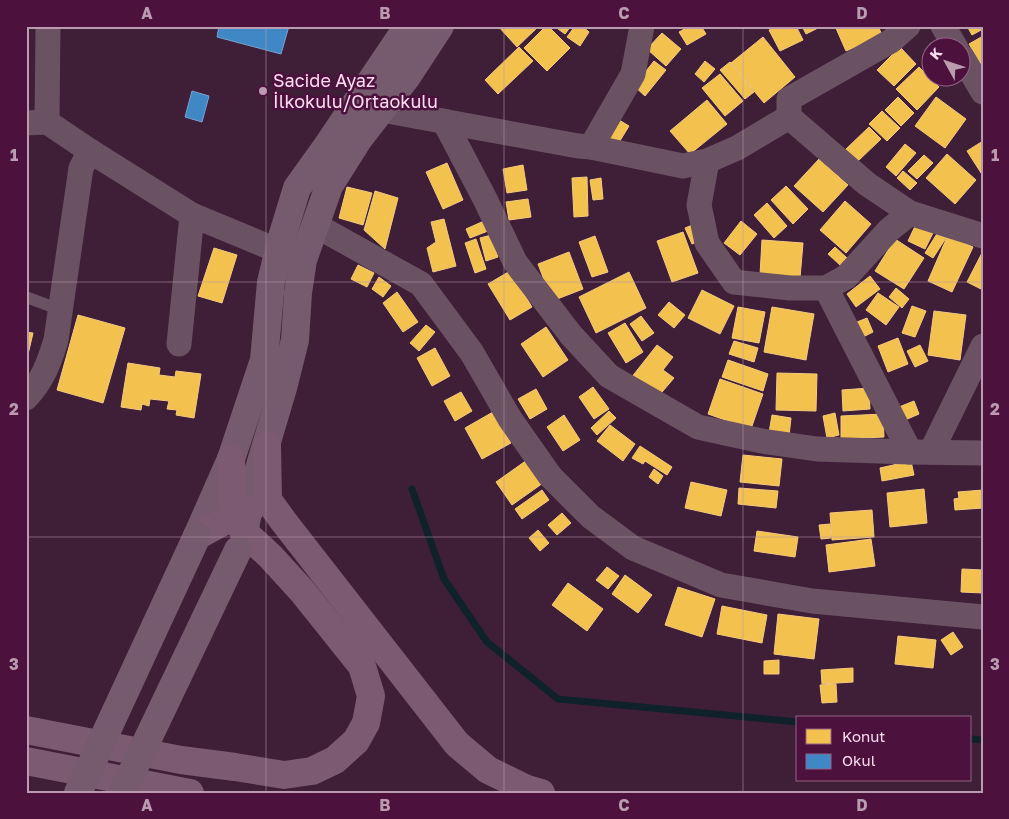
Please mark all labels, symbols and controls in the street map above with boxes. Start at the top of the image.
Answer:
text: A [141,3,153,23]
text: B [379,3,391,23]
text: C [618,3,630,23]
text: D [856,3,868,23]
north arrow [922,38,972,88]
text: K [926,44,945,63]
place label: Sacide Ayaz İlkokulu/Ortaokulu [273,69,438,112]
marker: Sacide Ayaz İlkokulu/Ortaokulu [257,85,269,97]
text: 1 [10,145,18,165]
text: 1 [991,145,999,165]
text: 2 [9,399,19,419]
text: 2 [990,399,1000,419]
text: 3 [9,654,19,674]
text: 3 [990,654,1000,674]
legend [796,716,972,782]
text: Konut [842,727,885,745]
text: Okul [842,751,876,769]
text: A [141,795,153,815]
text: B [379,795,391,815]
text: C [618,795,630,815]
text: D [856,795,868,815]

